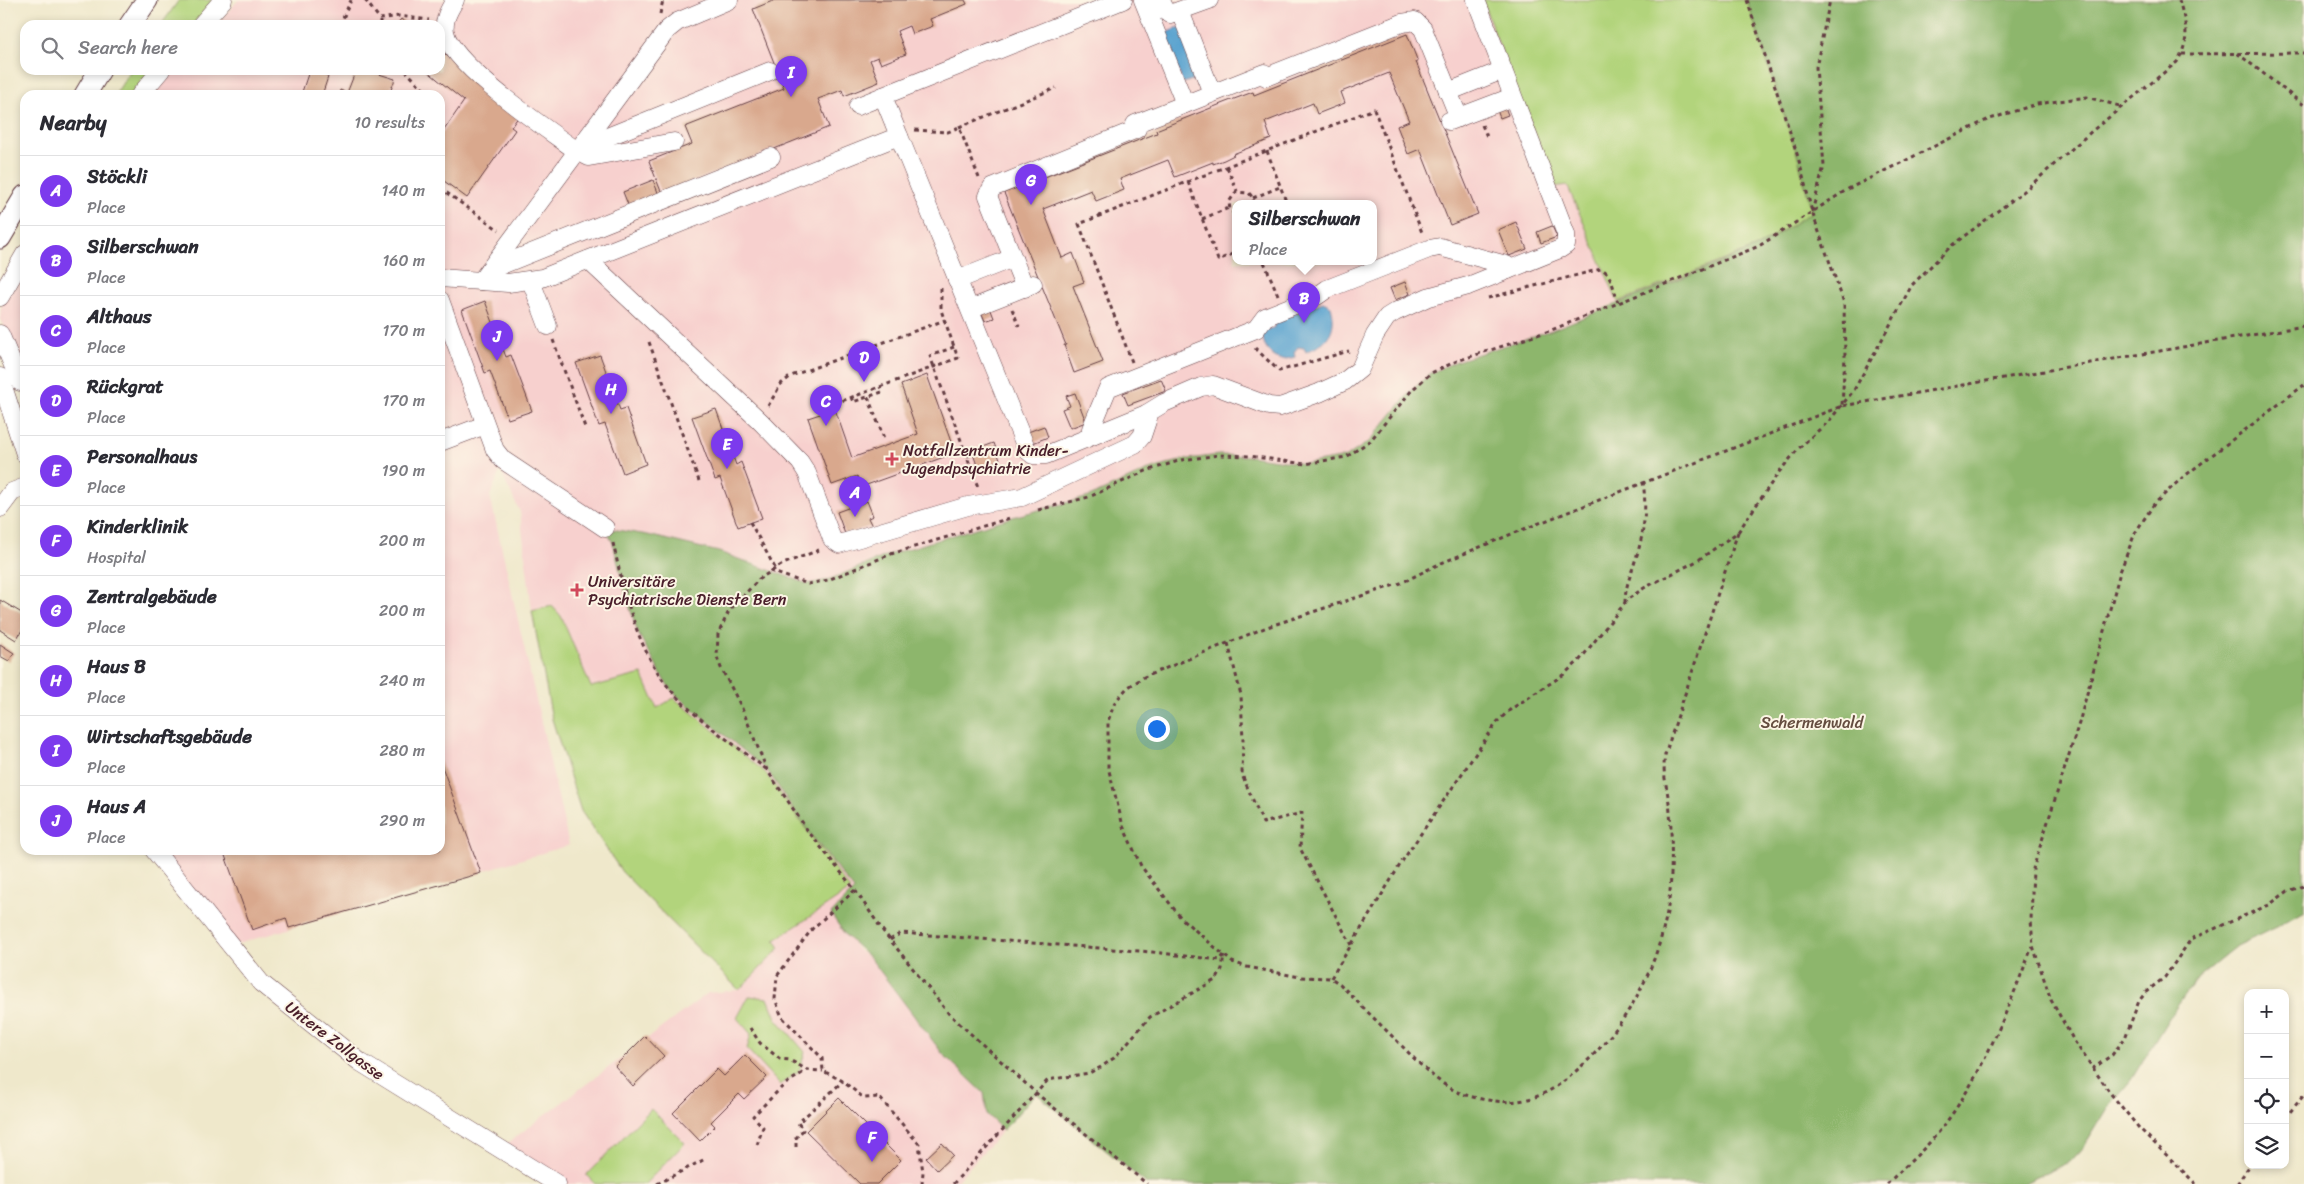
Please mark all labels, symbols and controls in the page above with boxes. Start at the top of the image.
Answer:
search box [20,20,445,75]
text: Search here [78,31,178,64]
icon: search [38,34,66,62]
pin: I [775,56,807,97]
text: Nearby [40,104,106,142]
text: 10 results [354,108,425,137]
text: Stöckli [87,160,147,193]
pin: G [1015,164,1047,205]
text: A [51,176,61,205]
text: 140 m [382,176,425,205]
text: Place [87,193,126,222]
popup [1232,200,1377,265]
text: Silberschwan [1249,202,1360,235]
text: Silberschwan [87,230,198,263]
text: Place [1249,235,1287,264]
text: B [51,246,61,275]
text: 160 m [382,246,425,275]
text: Place [87,263,126,292]
pin: B [1288,282,1320,323]
text: Althaus [87,300,152,333]
text: C [51,316,61,345]
text: 170 m [382,316,425,345]
pin: J [481,320,513,361]
text: Place [87,333,126,362]
pin: D [848,341,880,382]
text: Rückgrat [87,370,164,403]
pin: H [595,373,627,414]
pin: C [810,385,842,426]
text: D [51,386,61,415]
text: 170 m [382,386,425,415]
text: Place [87,403,126,432]
pin: E [711,428,743,469]
place label: Notfallzentrum Kinder- Jugendpsychiatrie [902,436,1069,483]
text: Personalhaus [87,440,197,473]
marker: Notfallzentrum Kinder- Jugendpsychiatrie [885,452,899,466]
text: E [52,456,60,485]
text: 190 m [382,456,425,485]
text: Place [87,473,126,502]
pin: A [839,476,871,517]
text: Kinderklinik [87,510,188,543]
text: F [52,526,60,555]
text: 200 m [379,526,425,555]
text: Hospital [87,543,146,572]
place label: Universitäre Psychiatrische Dienste Bern [588,567,787,614]
text: Zentralgebäude [87,580,217,613]
marker: Universitäre Psychiatrische Dienste Bern [570,583,584,597]
text: G [51,596,61,625]
text: 200 m [379,596,425,625]
text: Place [87,613,126,642]
text: Haus B [87,650,146,683]
text: H [50,666,62,695]
text: 240 m [379,666,425,695]
text: Place [87,683,126,712]
park label: Schermenwald [1761,708,1865,737]
your location [1144,716,1170,742]
text: Wirtschaftsgebäude [87,720,252,753]
text: I [53,736,59,765]
text: 280 m [380,736,425,765]
text: Place [87,753,126,782]
text: Haus A [87,790,146,823]
text: J [52,806,60,835]
text: 290 m [379,806,425,835]
text: Place [87,823,126,852]
map controls [2244,989,2289,1169]
button: + [2244,989,2289,1034]
street label: Untere Zollgasse [278,993,391,1088]
button: − [2244,1034,2289,1079]
button: locate [2244,1079,2289,1124]
pin: F [856,1121,888,1162]
button: layers [2244,1124,2289,1169]

